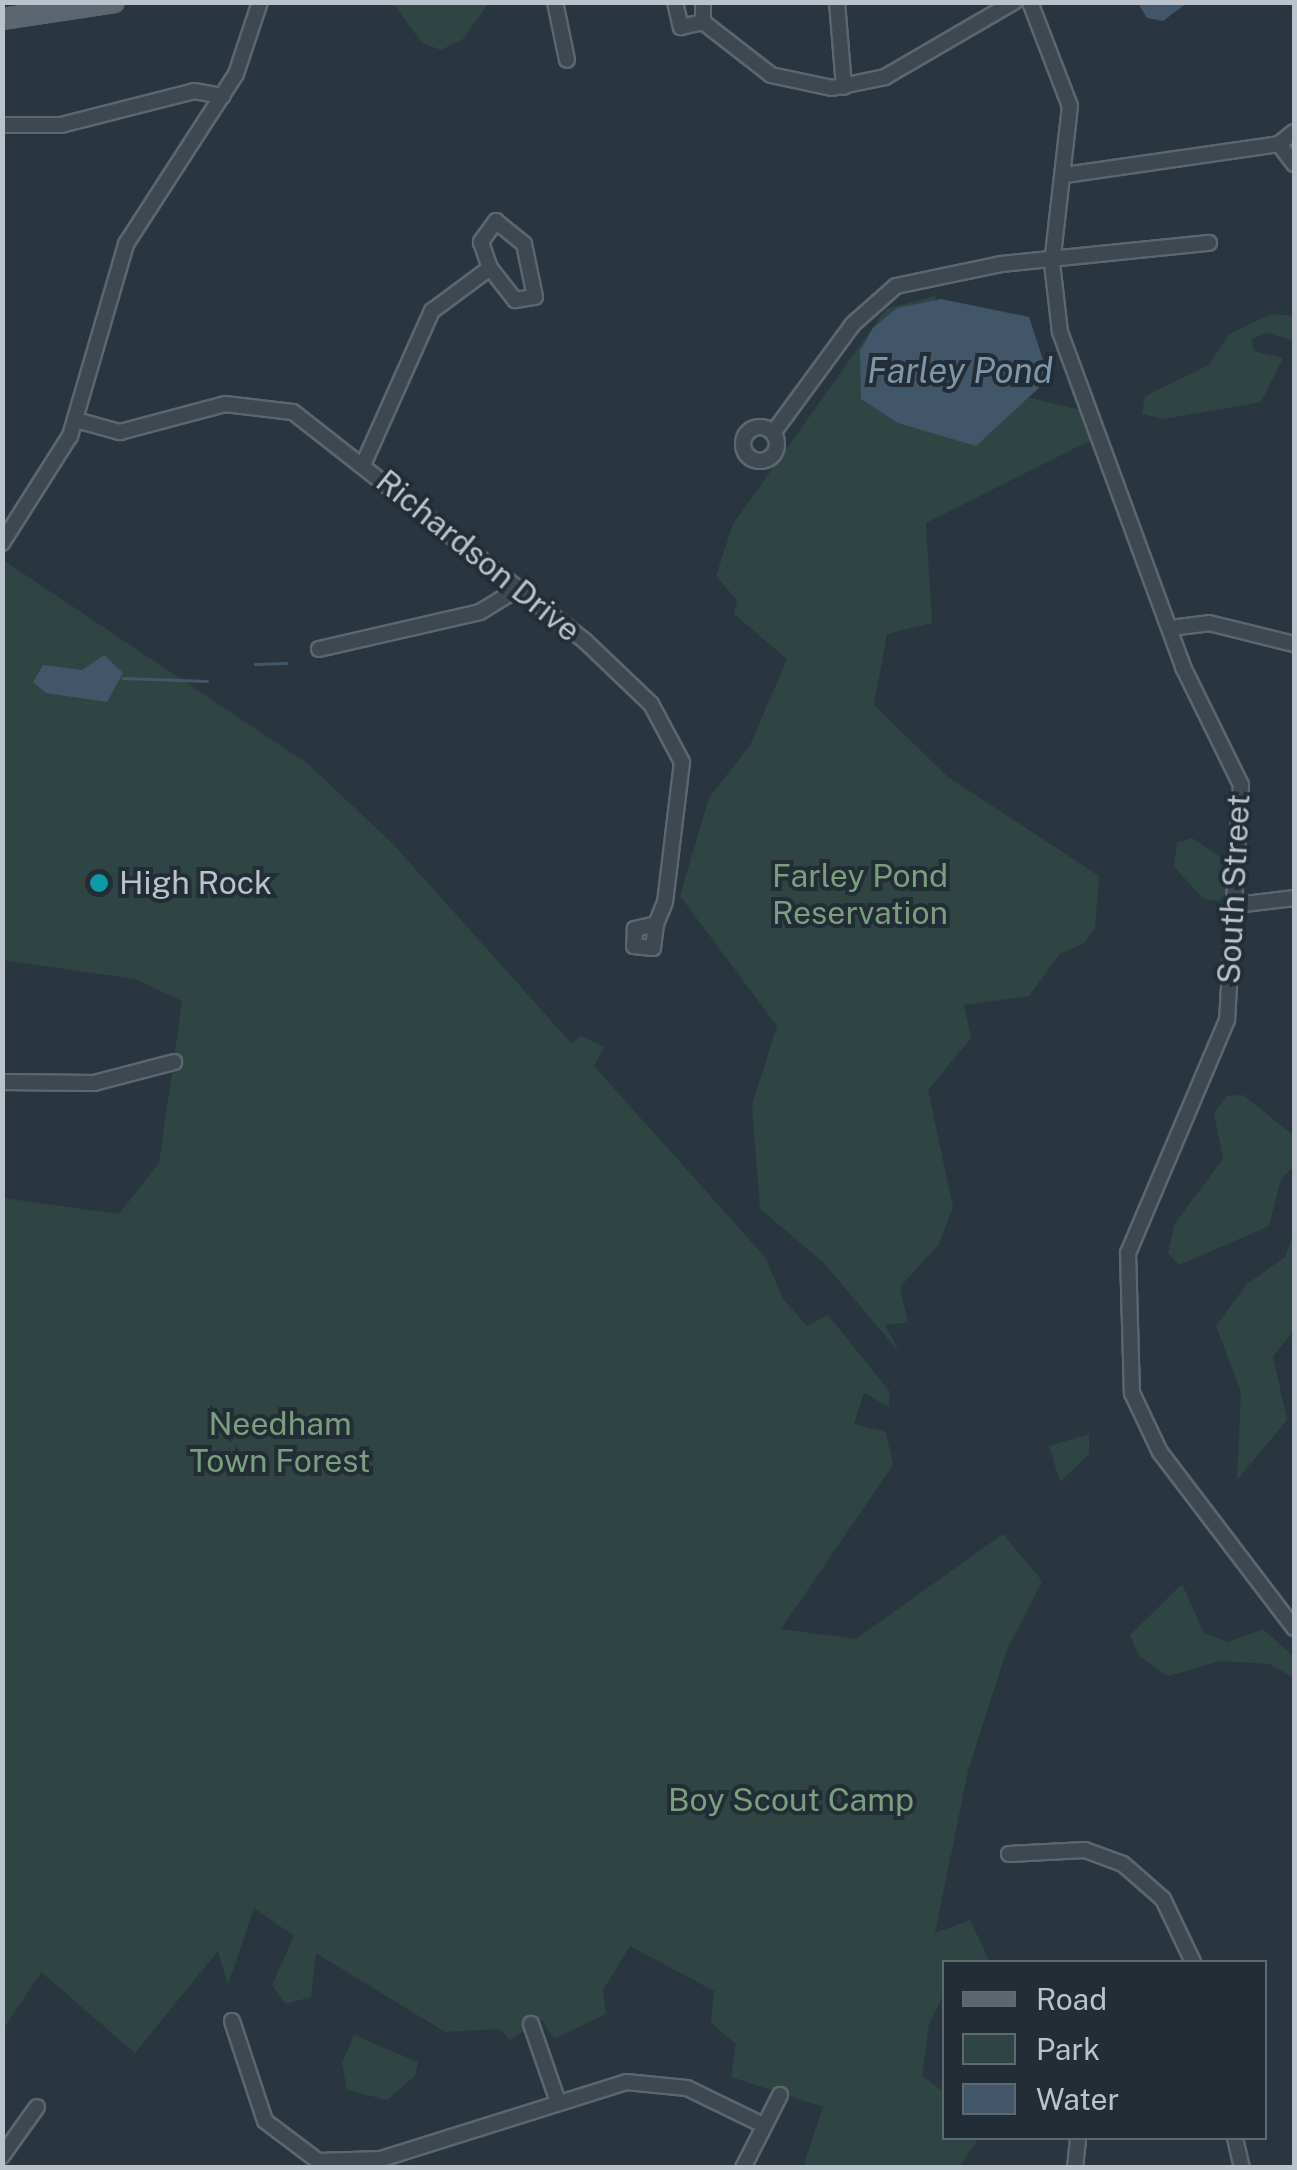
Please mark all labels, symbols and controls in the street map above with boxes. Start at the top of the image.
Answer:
water label: Farley Pond [867,350,1053,392]
street label: Richardson Drive [368,462,588,650]
street label: South Street [1210,793,1258,985]
park label: Farley Pond Reservation [772,858,948,933]
place label: High Rock [119,864,272,902]
marker: High Rock [88,872,110,894]
park label: Needham Town Forest [189,1406,371,1481]
park label: Boy Scout Camp [668,1781,914,1819]
legend [942,1960,1267,2140]
text: Road [1036,1981,1107,2017]
text: Park [1036,2031,1100,2067]
text: Water [1036,2081,1119,2117]

